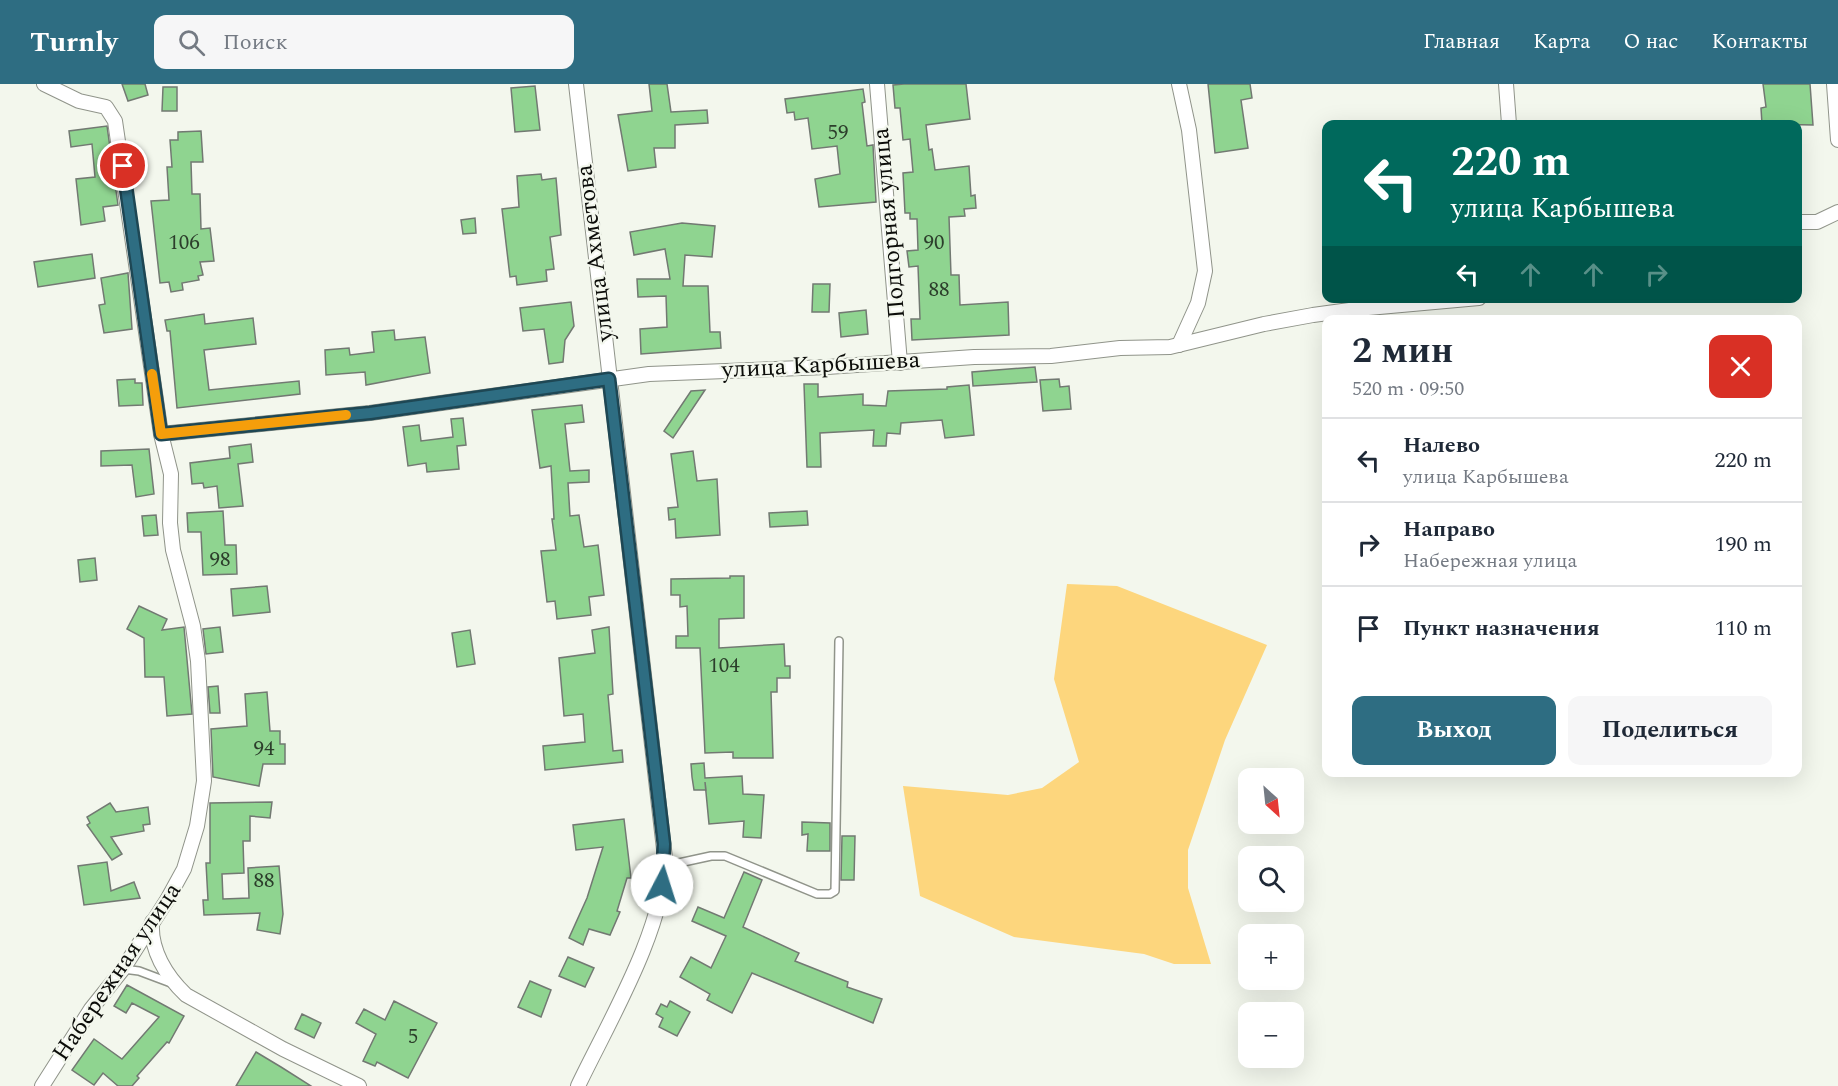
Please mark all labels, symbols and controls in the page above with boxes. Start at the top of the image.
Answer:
search box [154,15,574,69]
text: Turnly [30,21,118,64]
icon: search [175,26,208,59]
text: Поиск [223,26,288,59]
text: Главная [1423,26,1500,58]
text: Карта [1533,26,1590,58]
text: О нас [1623,26,1678,58]
text: Контакты [1711,26,1808,58]
house number: 59 [828,117,849,149]
street label: Подгорная улица [863,126,915,320]
text: 220 m [1451,131,1570,194]
pin [97,140,148,191]
icon: left [1352,144,1430,222]
icon: arrive [106,149,139,182]
street label: улица Ахметова [566,162,624,344]
text: улица Карбышева [1451,188,1675,230]
house number: 106 [168,227,200,259]
house number: 90 [924,227,945,259]
icon: left [1451,258,1484,291]
icon: ahead [1514,258,1547,291]
icon: ahead [1577,258,1610,291]
icon: right [1640,258,1673,291]
house number: 88 [929,274,950,306]
text: 2 мин [1352,324,1453,379]
button: close [1709,335,1772,398]
street label: улица Карбышева [720,342,922,388]
text: 520 m · 09:50 [1352,374,1464,404]
text: Налево [1403,429,1480,462]
icon: left [1352,444,1385,477]
text: 220 m [1715,444,1772,477]
text: улица Карбышева [1403,462,1569,492]
text: Направо [1403,513,1495,546]
icon: right [1352,528,1385,561]
text: 190 m [1715,528,1772,561]
house number: 98 [210,544,231,576]
text: Набережная улица [1403,546,1577,576]
icon: arrive [1352,612,1385,645]
text: Пункт назначения [1403,612,1600,645]
text: 110 m [1715,612,1772,645]
house number: 104 [708,650,740,682]
button: Выход [1352,696,1556,765]
button: Поделиться [1568,696,1772,765]
house number: 94 [254,733,275,765]
north arrow [1238,768,1304,834]
map controls [1238,768,1304,1068]
button: search [1238,846,1304,912]
position arrow [630,853,694,917]
house number: 88 [254,865,275,897]
street label: Набережная улица [44,875,191,1069]
button: + [1238,924,1304,990]
button: − [1238,1002,1304,1068]
house number: 5 [408,1021,418,1053]

